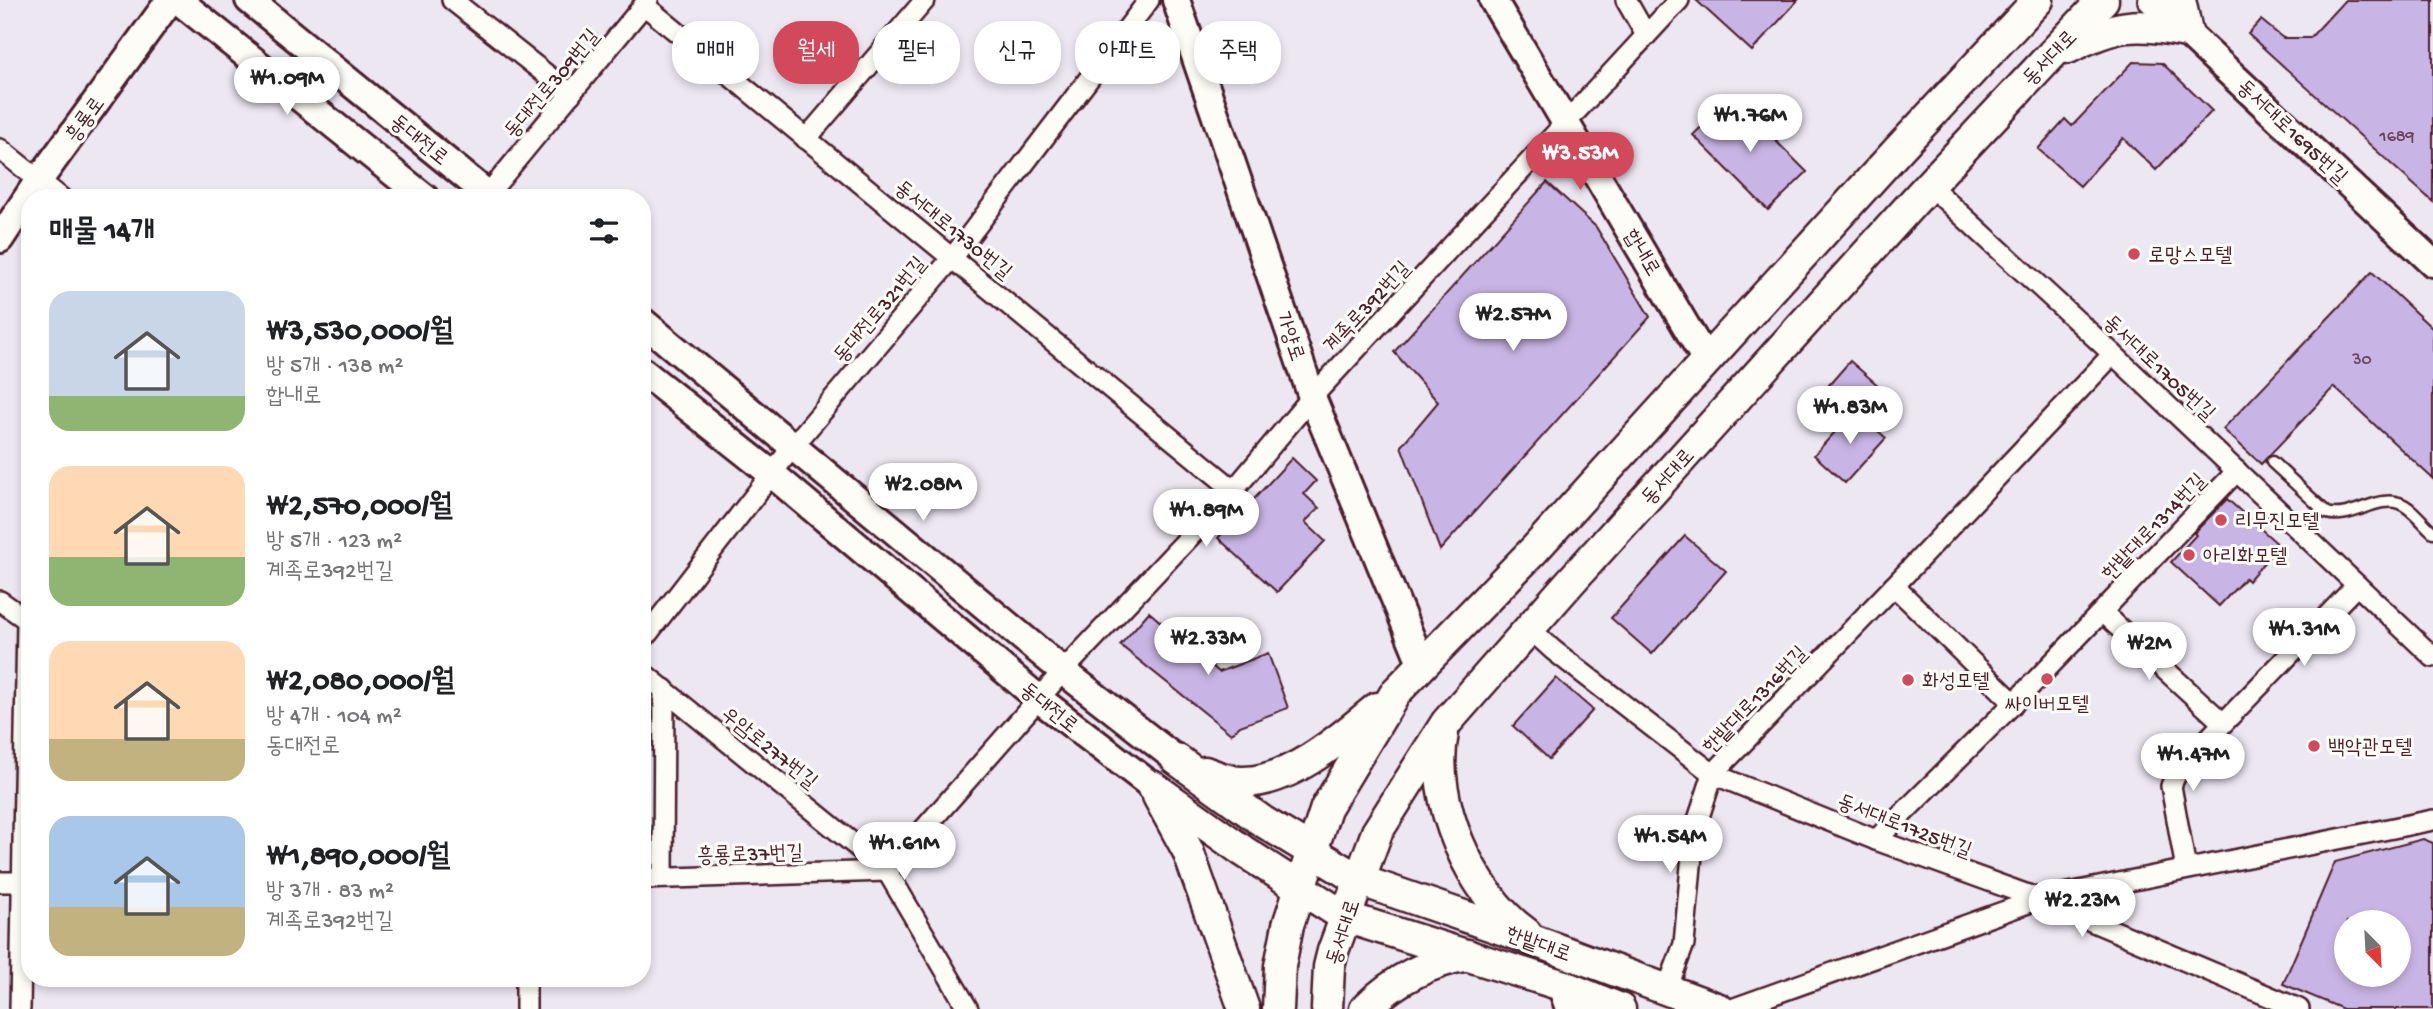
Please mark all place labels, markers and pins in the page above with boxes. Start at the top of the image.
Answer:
pin: ₩1.09M [230,58,344,117]
pin: ₩1.76M [1693,94,1807,154]
pin: ₩3.53M [1523,132,1637,192]
place label: 로망스모텔 [2148,245,2233,270]
marker: 로망스모텔 [2126,246,2142,262]
pin: ₩2.57M [1456,294,1570,353]
pin: ₩1.83M [1793,386,1907,446]
pin: ₩2.08M [866,463,980,523]
pin: ₩1.89M [1149,490,1263,549]
place label: 리무진모텔 [2235,511,2320,536]
marker: 리무진모텔 [2213,512,2229,528]
place label: 아리화모텔 [2203,546,2288,571]
marker: 아리화모텔 [2181,547,2197,563]
pin: ₩1.31M [2247,608,2361,668]
pin: ₩2.33M [1151,618,1265,677]
pin: ₩2M [2115,622,2183,682]
place label: 화성모텔 [1922,671,1990,696]
marker: 싸이버모텔 [2039,671,2055,687]
marker: 화성모텔 [1900,672,1916,688]
place label: 싸이버모텔 [2005,694,2089,719]
pin: ₩1.47M [2136,734,2250,793]
place label: 백악관모텔 [2328,737,2413,762]
marker: 백악관모텔 [2306,738,2322,754]
pin: ₩1.54M [1613,816,1727,875]
pin: ₩1.61M [847,822,961,882]
pin: ₩2.23M [2025,880,2139,939]

